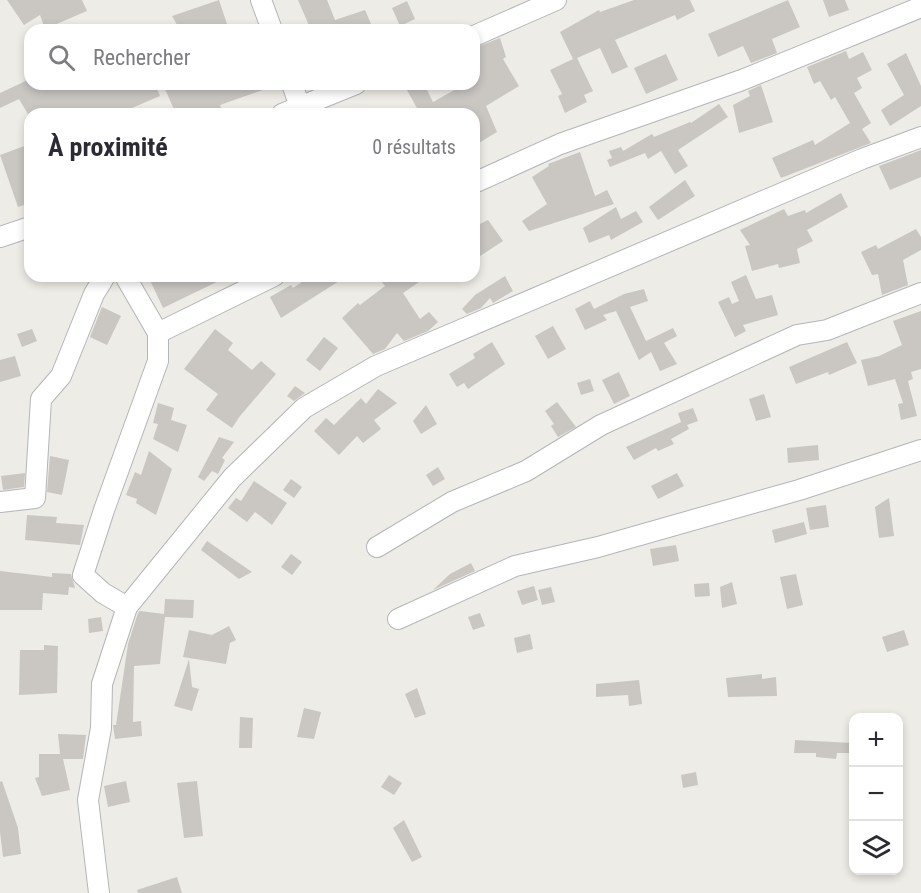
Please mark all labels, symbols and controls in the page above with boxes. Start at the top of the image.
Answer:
search box [24,24,480,90]
icon: search [45,41,78,74]
text: Rechercher [93,45,190,70]
text: À proximité [48,132,168,162]
text: 0 résultats [372,135,456,159]
map controls [849,713,903,875]
button: + [849,713,903,767]
button: − [849,767,903,821]
button: layers [849,821,903,875]

